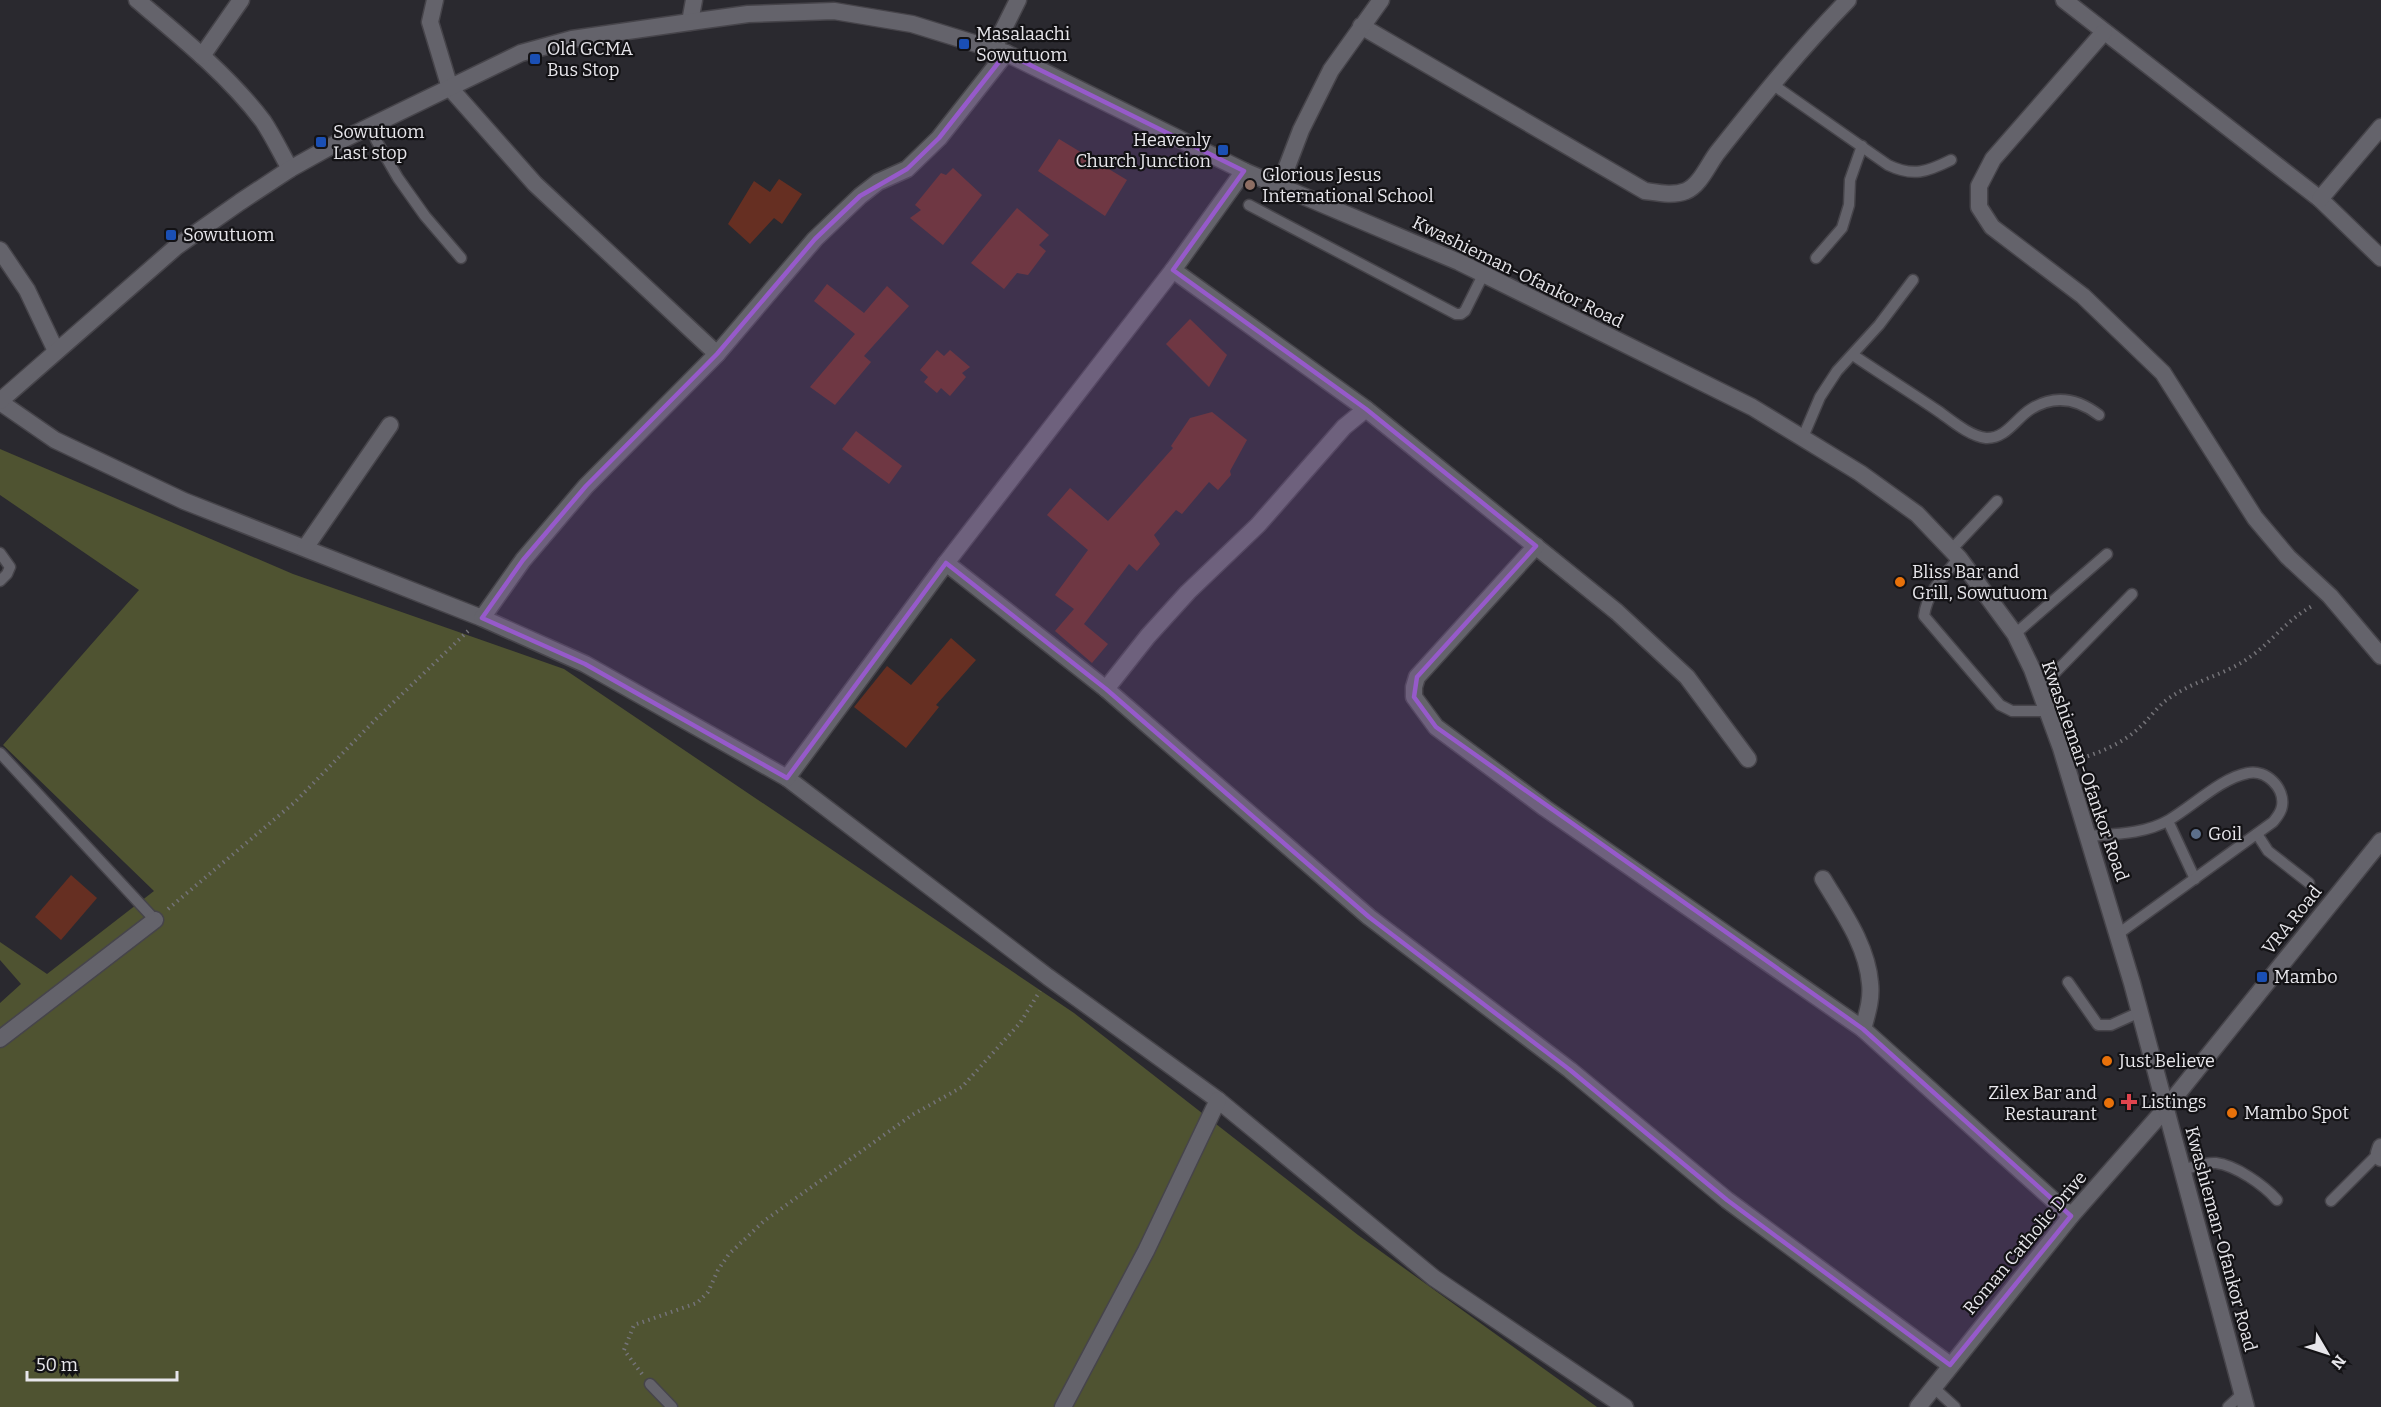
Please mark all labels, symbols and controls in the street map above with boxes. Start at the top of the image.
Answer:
place label: Masalaachi Sowutuom [976,23,1070,66]
marker: Masalaachi Sowutuom [957,37,971,51]
place label: Old GCMA Bus Stop [547,38,633,81]
marker: Old GCMA Bus Stop [528,52,542,66]
place label: Sowutuom Last stop [333,121,424,164]
place label: Heavenly Church Junction [1075,129,1212,172]
marker: Sowutuom Last stop [314,135,328,149]
marker: Heavenly Church Junction [1216,143,1230,157]
place label: Glorious Jesus International School [1262,164,1434,207]
marker: Glorious Jesus International School [1243,178,1257,192]
street label: Kwashieman-Ofankor Road [1409,211,1627,333]
place label: Sowutuom [183,224,274,246]
marker: Sowutuom [164,228,178,242]
place label: Bliss Bar and Grill, Sowutuom [1912,561,2048,604]
marker: Bliss Bar and Grill, Sowutuom [1893,575,1907,589]
street label: Kwashieman-Ofankor Road [2037,658,2133,885]
place label: Goil [2208,823,2242,845]
marker: Goil [2189,827,2203,841]
street label: VRA Road [2258,881,2327,959]
place label: Mambo [2274,966,2338,988]
marker: Mambo [2255,970,2269,984]
place label: Just Believe [2118,1050,2215,1072]
marker: Just Believe [2100,1054,2114,1068]
place label: Zilex Bar and Restaurant [1988,1082,2097,1125]
place label: Listings [2141,1091,2206,1113]
marker: Listings [2122,1095,2136,1109]
marker: Zilex Bar and Restaurant [2102,1096,2116,1110]
place label: Mambo Spot [2244,1102,2349,1124]
marker: Mambo Spot [2225,1106,2239,1120]
street label: Kwashieman-Ofankor Road [2180,1124,2262,1354]
street label: Roman Catholic Drive [1959,1167,2091,1319]
north arrow [2297,1323,2357,1383]
scale bar [27,1344,177,1382]
text: N [2327,1351,2350,1373]
text: 50 m [36,1354,78,1376]

